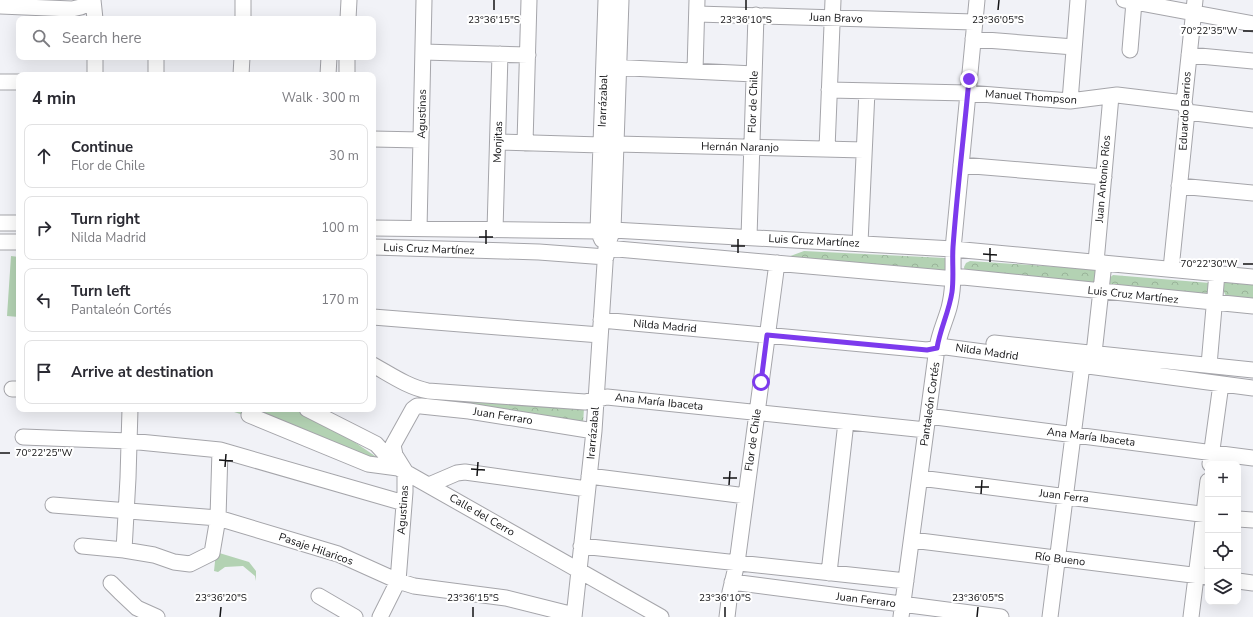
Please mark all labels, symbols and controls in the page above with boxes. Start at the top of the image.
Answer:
street label: Juan Bravo [808,10,863,26]
text: 23°36'15"S [468,13,520,27]
text: 23°36'10"S [720,13,772,27]
text: 23°36'05"S [972,13,1024,27]
search box [16,16,376,60]
text: 70°22'35"W [1181,24,1237,38]
icon: search [30,27,52,49]
text: Search here [62,28,142,48]
street label: Flor de Chile [744,70,762,133]
route end [960,70,978,88]
street label: Eduardo Barrios [1175,71,1195,151]
street label: Irarrázabal [595,74,611,128]
street label: Manuel Thompson [985,86,1077,108]
text: 4 min [32,87,76,110]
text: Walk · 300 m [282,89,360,107]
street label: Agustinas [414,89,430,139]
street label: Monjitas [490,121,506,163]
street label: Juan Antonio Ríos [1092,135,1114,224]
text: Continue [71,137,133,157]
street label: Hernán Naranjo [701,139,779,155]
icon: ahead [33,145,55,167]
text: 30 m [329,147,359,165]
text: Flor de Chile [71,157,145,175]
text: Turn right [71,209,140,229]
icon: right [33,217,55,239]
text: 100 m [321,219,359,237]
text: Nilda Madrid [71,229,146,247]
street label: Luis Cruz Martínez [768,231,860,251]
street label: Luis Cruz Martínez [383,240,475,258]
text: 70°22'30"W [1181,257,1237,271]
text: Turn left [71,281,130,301]
street label: Luis Cruz Martínez [1087,283,1179,307]
icon: left [33,289,55,311]
text: 170 m [321,291,359,309]
text: Pantaleón Cortés [71,301,171,319]
street label: Nilda Madrid [633,316,697,336]
street label: Nilda Madrid [955,340,1019,364]
icon: arrive [33,361,55,383]
street label: Pantaleón Cortés [917,361,943,447]
text: Arrive at destination [71,362,214,382]
route start [752,373,770,391]
street label: Ana María Ibaceta [614,390,704,414]
street label: Juan Ferraro [471,404,534,428]
street label: Irarrázabal [583,405,603,460]
street label: Flor de Chile [741,408,765,472]
street label: Ana María Ibaceta [1046,424,1136,450]
text: 70°22'25"W [16,446,72,460]
map controls [1205,461,1241,605]
button: + [1205,461,1241,497]
street label: Agustinas [394,485,412,535]
street label: Juan Ferra [1037,485,1090,507]
street label: Calle del Cerro [446,490,518,540]
button: − [1205,497,1241,533]
street label: Pasaje Hilaricos [277,529,355,569]
button: locate [1205,533,1241,569]
street label: Río Bueno [1034,548,1086,570]
button: layers [1205,569,1241,605]
street label: Juan Ferraro [834,589,897,611]
text: 23°36'20"S [195,591,247,605]
text: 23°36'15"S [447,591,499,605]
text: 23°36'10"S [699,591,751,605]
text: 23°36'05"S [952,591,1004,605]

